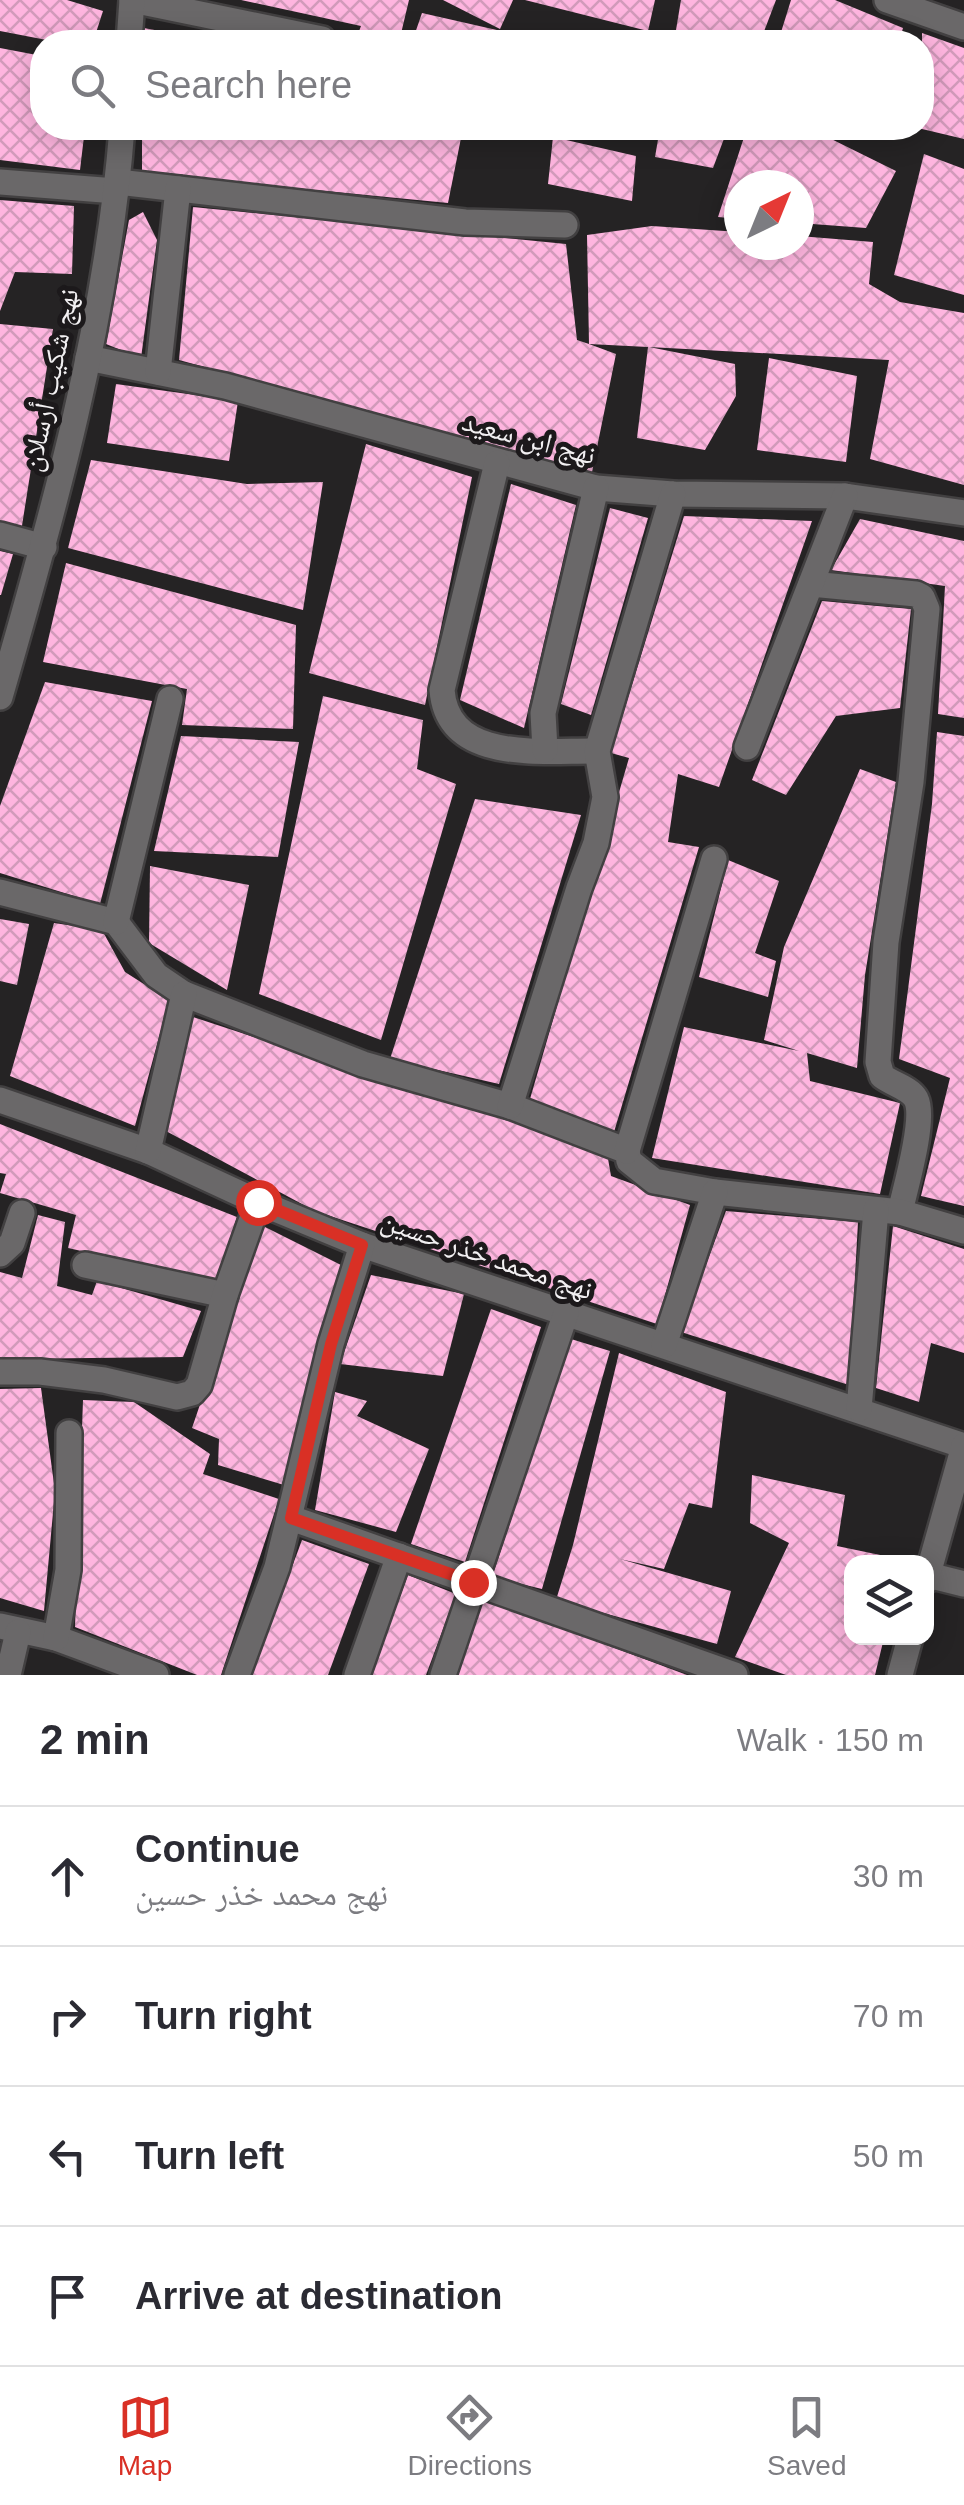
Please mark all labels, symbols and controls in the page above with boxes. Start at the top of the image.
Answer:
search box [30,30,934,140]
icon: search [65,58,120,113]
text: Search here [145,64,352,106]
north arrow [724,170,814,260]
street label: نهج شكيب أرسلان [14,285,86,475]
street label: نهج ابن سعيد [458,405,599,473]
route start [236,1180,282,1226]
street label: نهج محمد خذر حسين [377,1204,597,1308]
map controls [844,1555,934,1645]
button: layers [844,1555,934,1645]
route end [451,1560,497,1606]
text: 2 min [40,1716,150,1763]
text: Walk · 150 m [737,1722,924,1758]
text: Continue [135,1828,300,1870]
icon: ahead [40,1849,95,1904]
text: 30 m [853,1858,924,1894]
text: نهج محمد خذر حسين [135,1876,388,1912]
icon: right [40,1989,95,2044]
text: Turn right [135,1995,312,2037]
text: 70 m [853,1998,924,2034]
icon: left [40,2129,95,2184]
text: Turn left [135,2135,284,2177]
text: 50 m [853,2138,924,2174]
icon: arrive [40,2269,95,2324]
text: Arrive at destination [135,2275,502,2317]
tab: Map [118,2390,173,2482]
tab: Directions [408,2390,532,2482]
tab: Saved [767,2390,846,2482]

